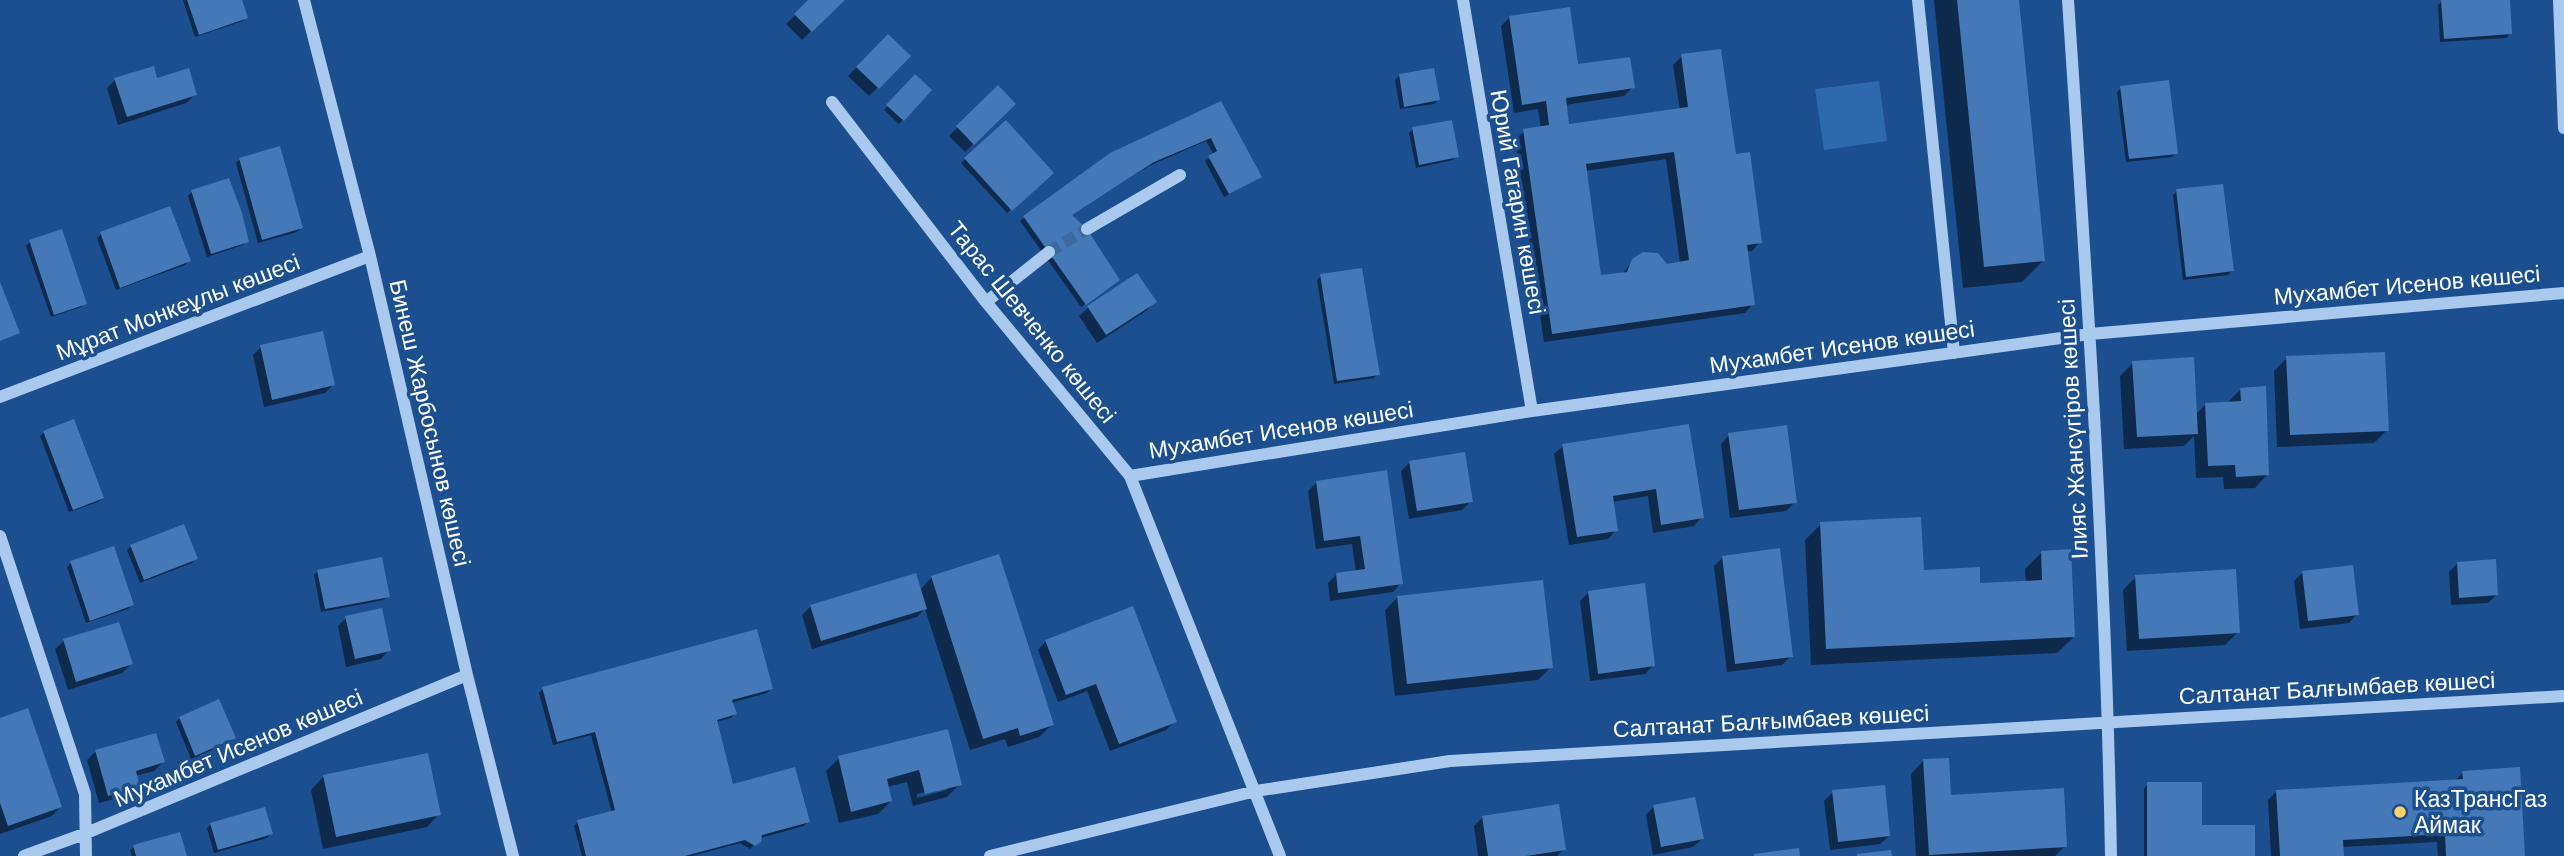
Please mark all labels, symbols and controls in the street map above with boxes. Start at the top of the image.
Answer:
street label: Юрий Гагарин көшесі [1483,87,1553,317]
street label: Тарас Шевченко көшесі [941,215,1123,429]
street label: Мұрат Монкеұлы көшесі [52,247,304,367]
street label: Мухамбет Исенов көшесі [2272,258,2542,312]
street label: Бинеш Жарбосынов көшесі [382,277,478,569]
street label: Ілияс Жансүгіров көшесі [2051,298,2095,560]
street label: Мухамбет Исенов көшесі [1707,314,1977,380]
street label: Мухамбет Исенов көшесі [1147,394,1415,466]
street label: Салтанат Балғымбаев көшесі [2178,665,2496,711]
street label: Мухамбет Исенов көшесі [109,682,367,814]
street label: Салтанат Балғымбаев көшесі [1612,698,1930,744]
place label: КазТрансГаз Аймак [2414,784,2547,840]
marker: КазТрансГаз Аймак [2392,804,2408,820]

